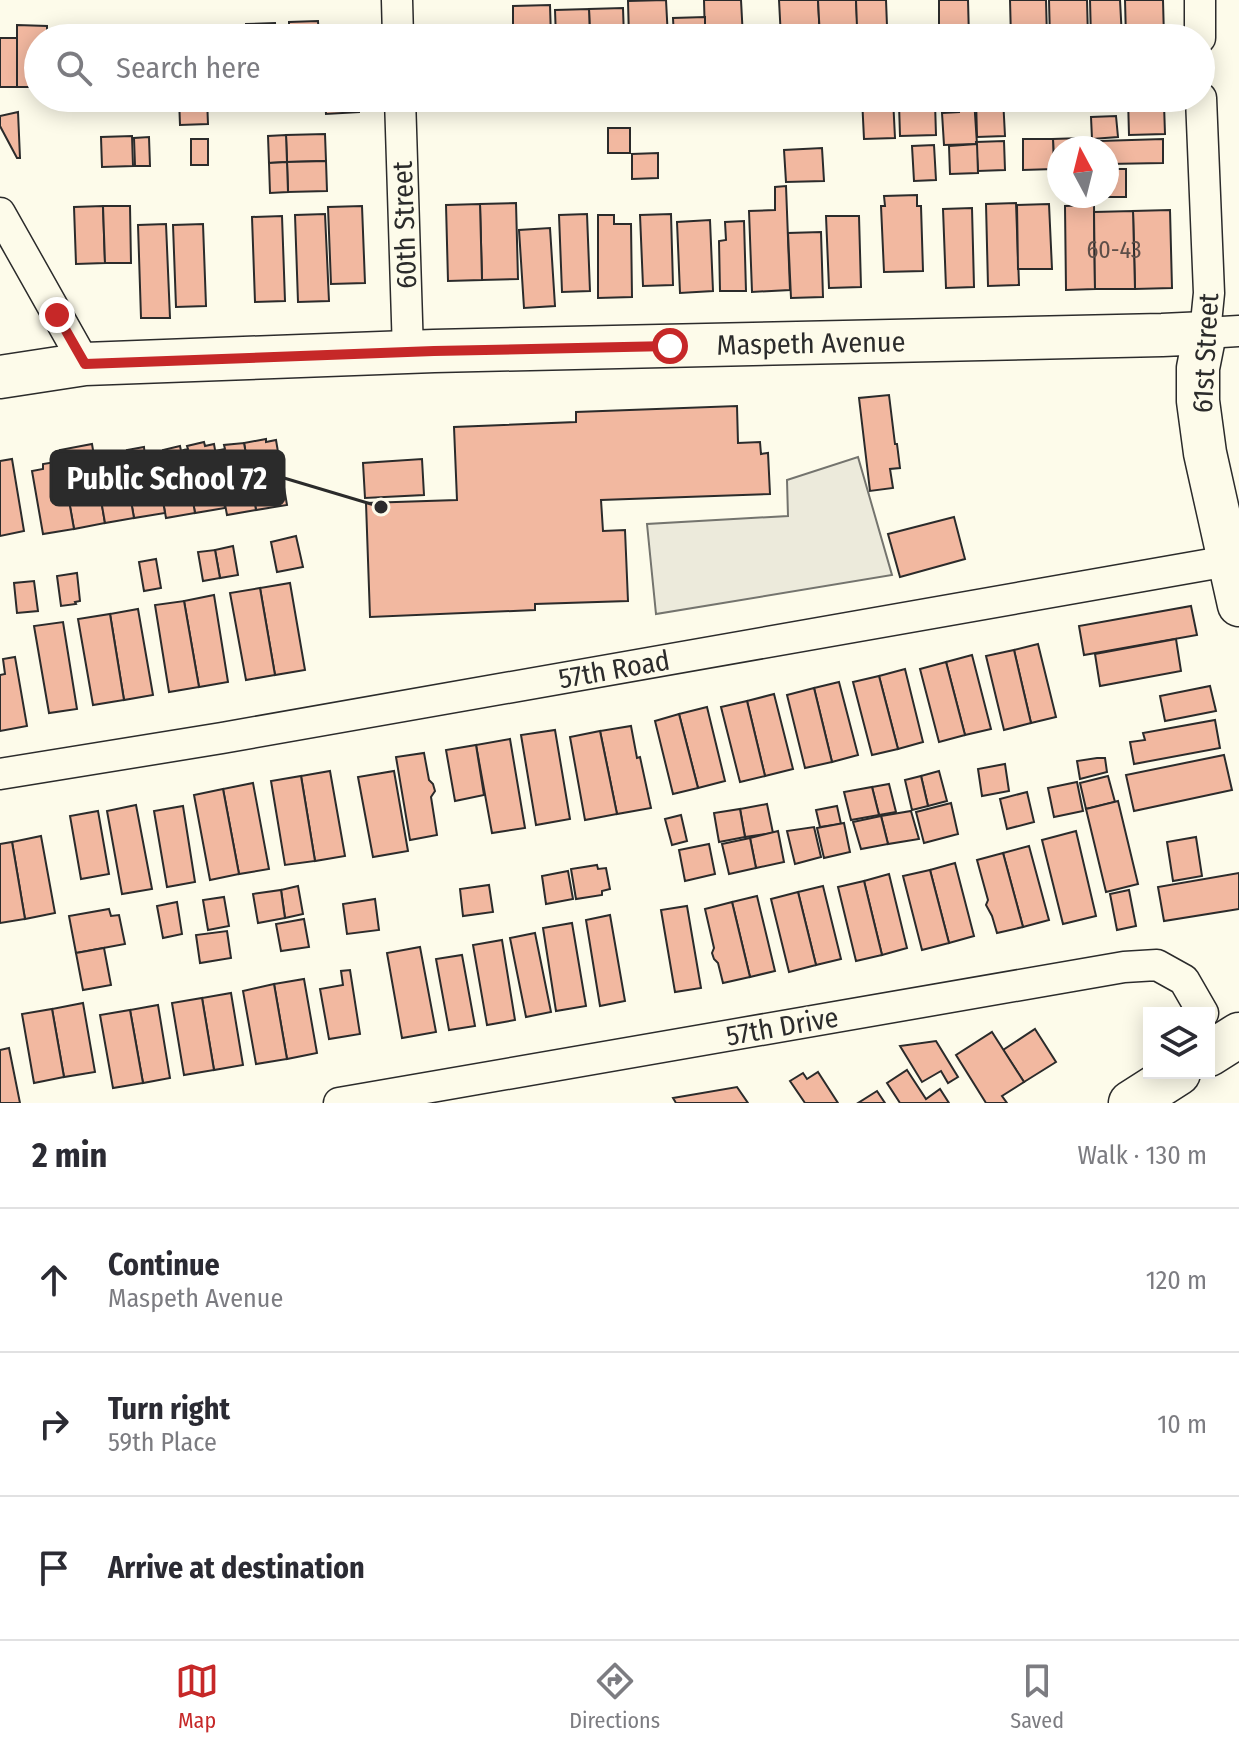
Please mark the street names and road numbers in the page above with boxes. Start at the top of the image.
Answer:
street label: 60th Street [386,160,423,289]
street label: 61st Street [1186,291,1225,414]
street label: Maspeth Avenue [716,325,906,362]
street label: 57th Road [556,644,672,695]
street label: 57th Drive [723,1000,841,1053]

